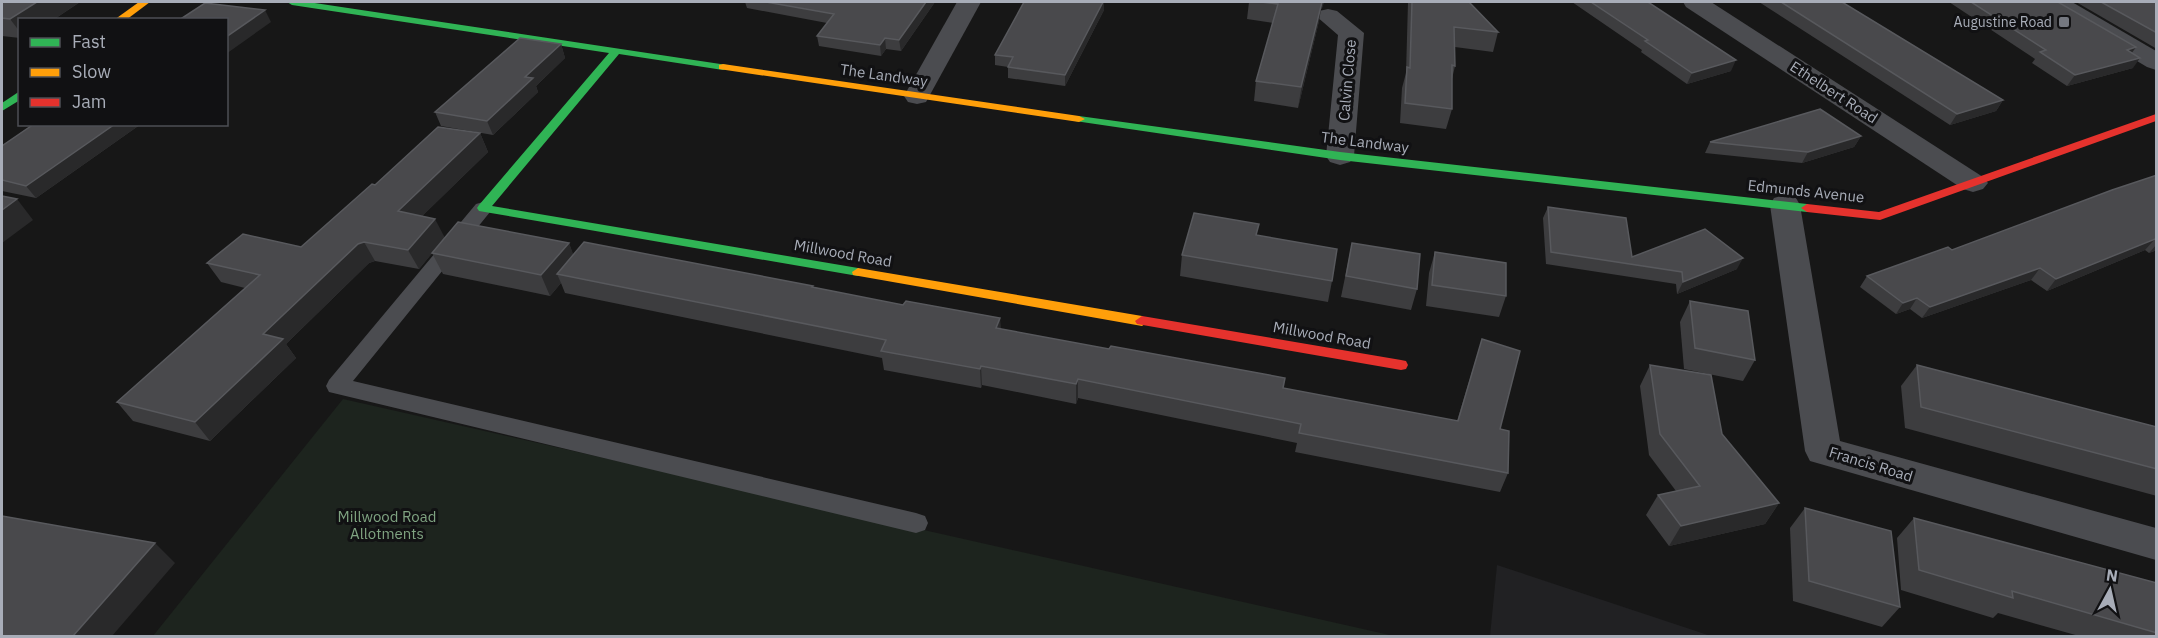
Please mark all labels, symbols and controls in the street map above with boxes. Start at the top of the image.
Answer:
place label: Augustine Road [1954,13,2052,31]
marker: Augustine Road [2057,15,2071,29]
legend [18,18,228,126]
text: Fast [72,30,106,53]
street label: Calvin Close [1334,38,1360,122]
street label: Ethelbert Road [1787,57,1881,127]
street label: The Landway [839,59,930,91]
text: Slow [72,60,111,83]
text: Jam [72,90,107,113]
street label: The Landway [1320,127,1411,157]
street label: Edmunds Avenue [1747,175,1865,207]
street label: Millwood Road [793,235,893,271]
street label: Millwood Road [1272,317,1372,353]
street label: Francis Road [1827,442,1915,486]
park label: Millwood Road Allotments [338,507,436,543]
north arrow [2080,560,2140,620]
text: N [2105,564,2119,586]

